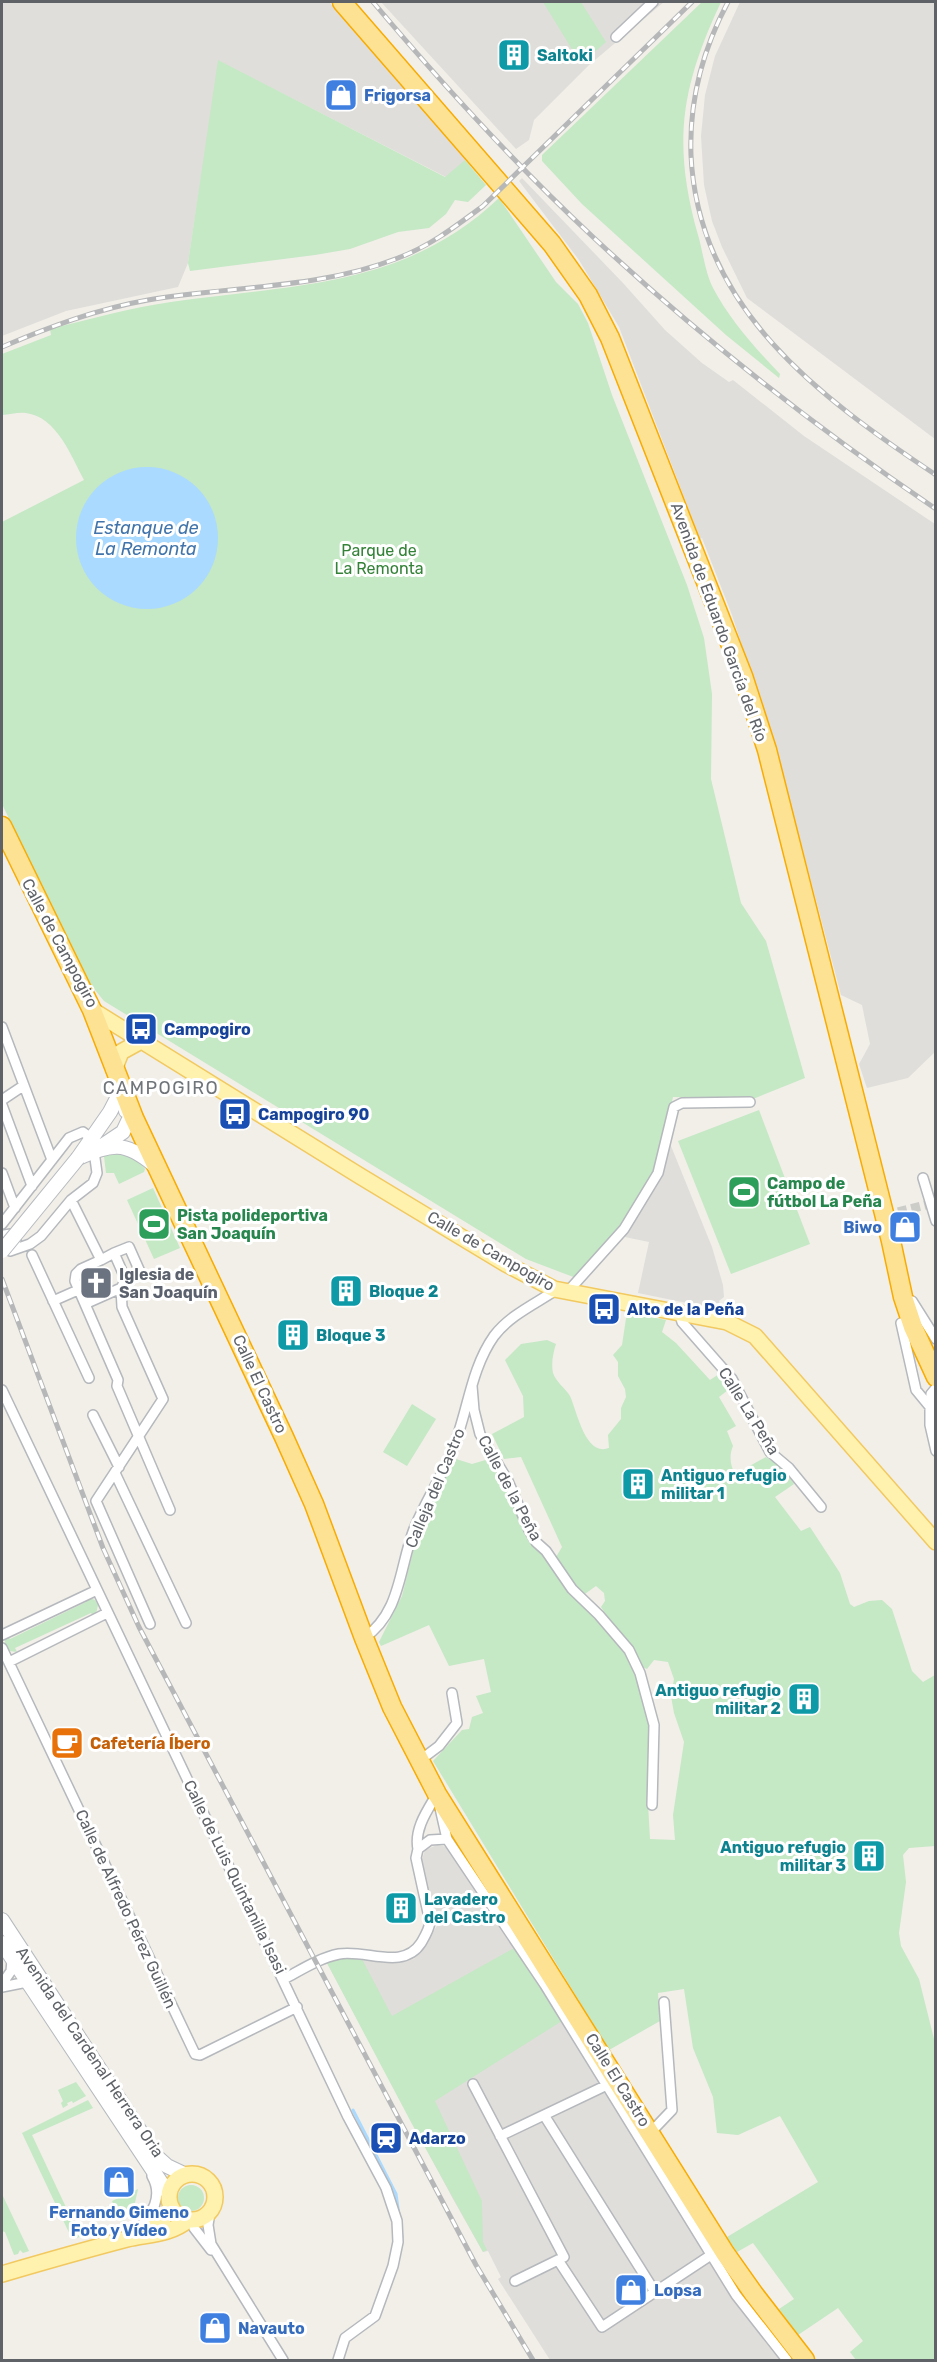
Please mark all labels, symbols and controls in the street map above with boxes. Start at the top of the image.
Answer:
building icon: Saltoki [496,37,532,73]
place label: Saltoki [537,46,593,65]
shop icon: Frigorsa [323,77,359,113]
place label: Frigorsa [364,86,431,105]
street label: Avenida de Eduardo García del Río [667,500,771,744]
water label: Estanque de La Remonta [93,517,199,560]
park label: Parque de La Remonta [334,541,424,578]
street label: Calle de Campogiro [18,875,102,1011]
bus stop icon: Campogiro [123,1011,159,1047]
place label: Campogiro [164,1020,251,1039]
district label: CAMPOGIRO [103,1077,219,1099]
bus stop icon: Campogiro 90 [217,1096,253,1132]
place label: Campogiro 90 [258,1105,370,1124]
sports icon: Campo de fútbol La Peña [726,1174,762,1210]
place label: Campo de fútbol La Peña [767,1174,882,1211]
sports icon: Pista polideportiva San Joaquín [136,1206,172,1242]
place label: Pista polideportiva San Joaquín [177,1206,328,1243]
street label: Calle de Campogiro [424,1207,558,1295]
shop icon: Biwo [887,1209,923,1245]
place label: Biwo [843,1218,882,1237]
church icon: Iglesia de San Joaquín [78,1265,114,1301]
place label: Iglesia de San Joaquín [119,1265,218,1302]
building icon: Bloque 2 [328,1273,364,1309]
place label: Bloque 2 [369,1282,438,1301]
bus stop icon: Alto de la Peña [586,1291,622,1327]
place label: Alto de la Peña [627,1300,744,1319]
building icon: Bloque 3 [275,1317,311,1353]
place label: Bloque 3 [316,1326,385,1345]
street label: Calle El Castro [229,1332,291,1436]
street label: Calle La Peña [715,1364,783,1458]
street label: Calleja del Castro [401,1425,469,1551]
street label: Calle de la Peña [474,1432,546,1544]
building icon: Antiguo refugio militar 1 [620,1466,656,1502]
place label: Antiguo refugio militar 1 [661,1466,787,1503]
place label: Antiguo refugio militar 2 [655,1681,781,1718]
building icon: Antiguo refugio militar 2 [786,1681,822,1717]
cafe icon: Cafetería Íbero [49,1725,85,1761]
place label: Cafetería Íbero [90,1733,211,1753]
street label: Calle de Luis Quintanilla Isasi [180,1777,290,1977]
street label: Calle de Alfredo Pérez Guillén [71,1807,181,2011]
place label: Antiguo refugio militar 3 [720,1838,846,1875]
building icon: Antiguo refugio militar 3 [851,1838,887,1874]
building icon: Lavadero del Castro [383,1890,419,1926]
place label: Lavadero del Castro [424,1890,506,1927]
street label: Avenida del Cardenal Herrera Oria [12,1943,168,2161]
street label: Calle El Castro [582,2030,654,2130]
station icon: Adarzo [368,2120,404,2156]
place label: Adarzo [409,2129,466,2148]
shop icon: Fernando Gimeno Foto y Vídeo [101,2164,137,2200]
place label: Fernando Gimeno Foto y Vídeo [49,2203,189,2240]
shop icon: Lopsa [613,2272,649,2308]
place label: Lopsa [654,2281,702,2300]
shop icon: Navauto [197,2310,233,2346]
place label: Navauto [238,2319,305,2338]

